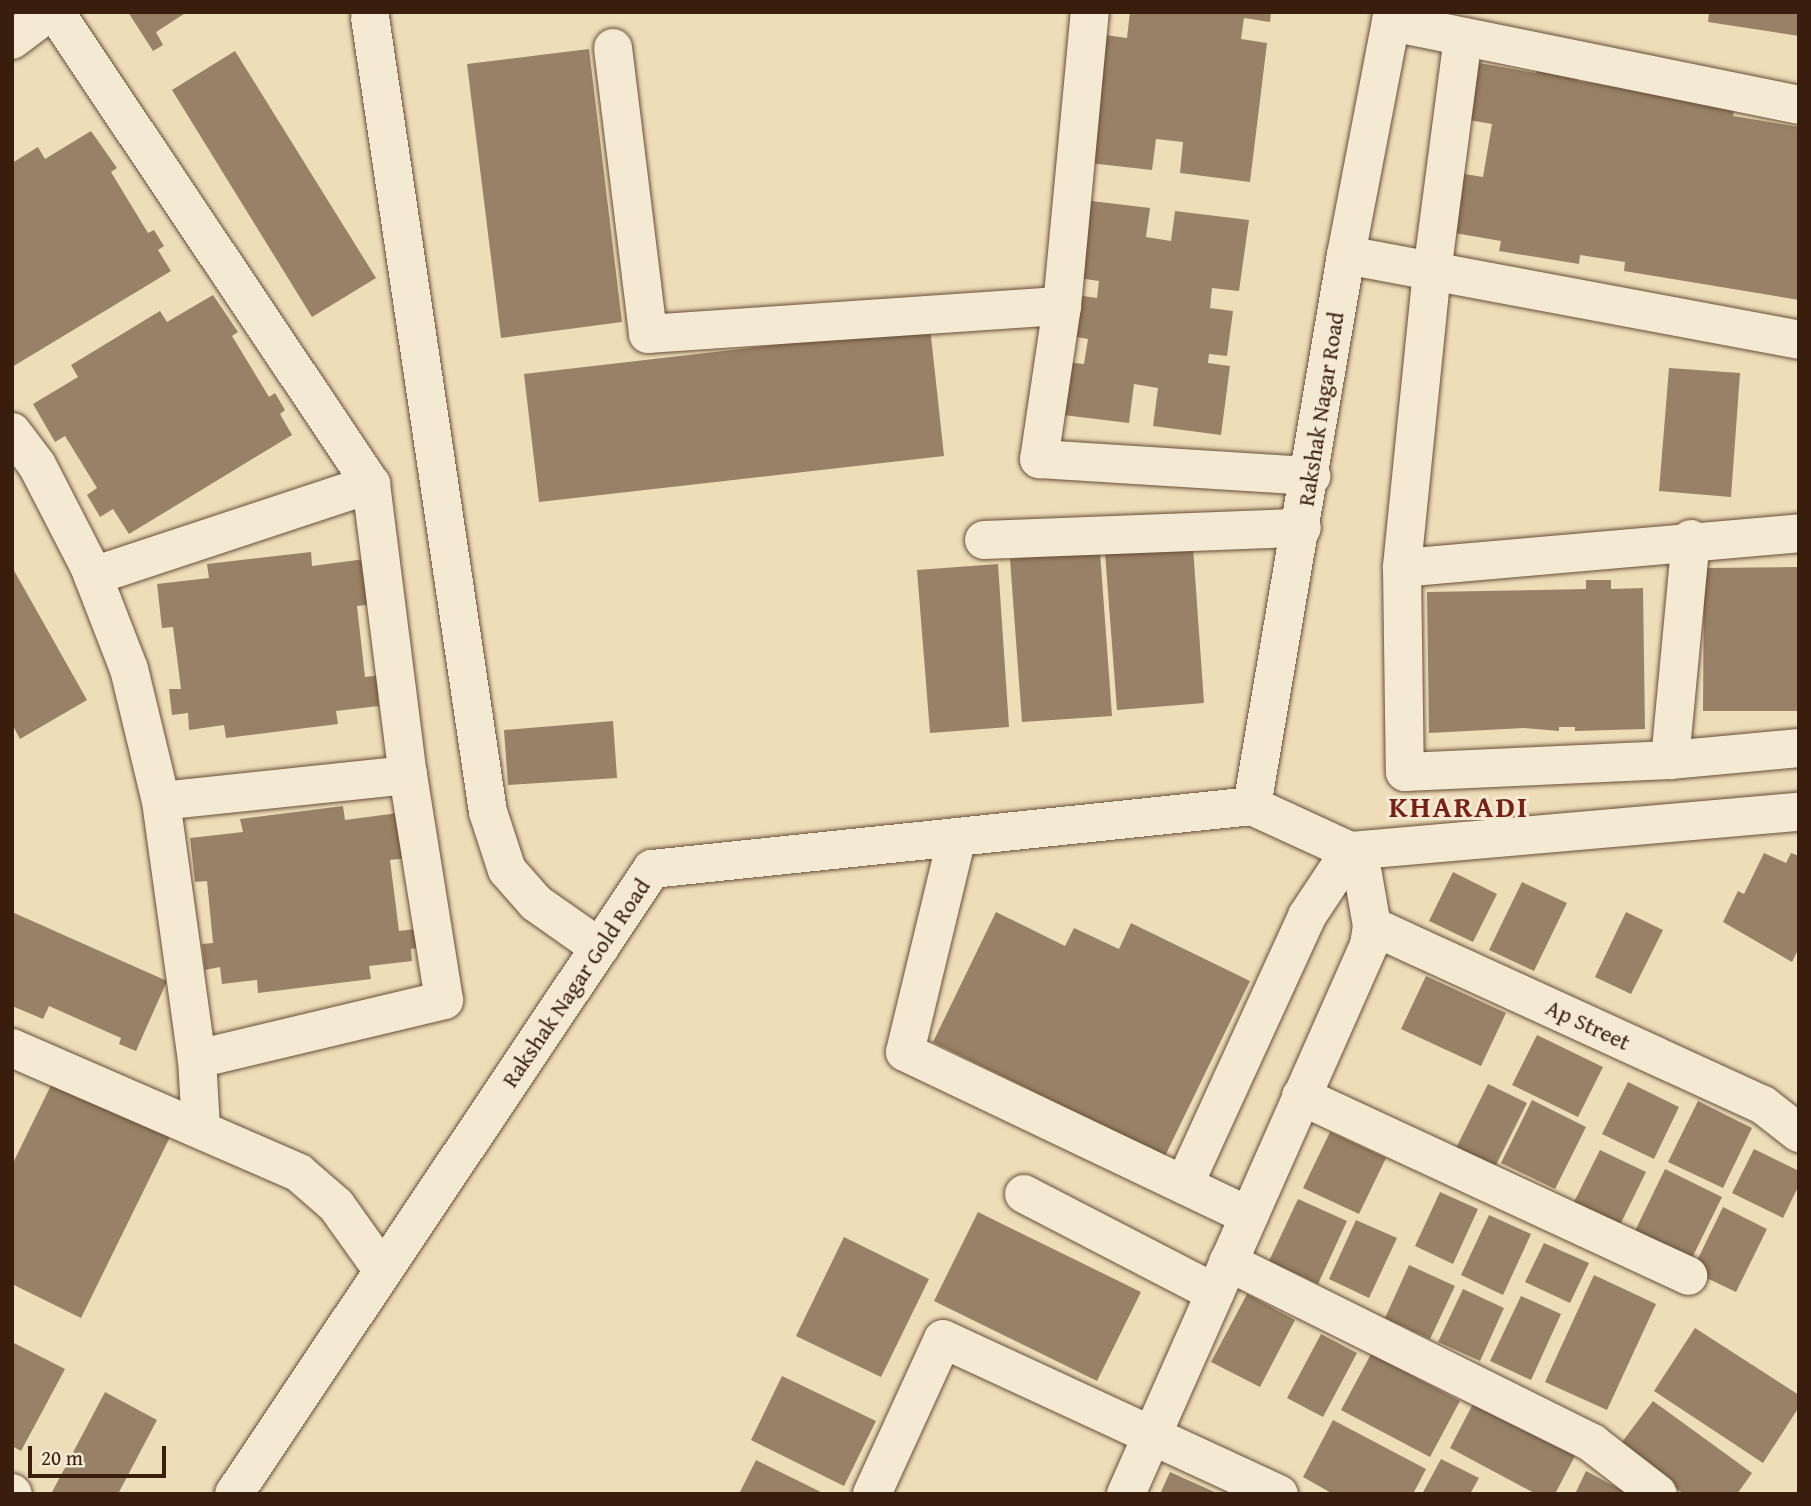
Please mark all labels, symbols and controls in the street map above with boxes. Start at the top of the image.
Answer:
street label: Rakshak Nagar Road [1292,310,1350,508]
district label: KHARADI [1390,788,1528,824]
street label: Rakshak Nagar Gold Road [496,874,656,1092]
street label: Ap Street [1542,994,1634,1056]
scale bar [32,1432,170,1476]
text: 20 m [41,1442,83,1473]

